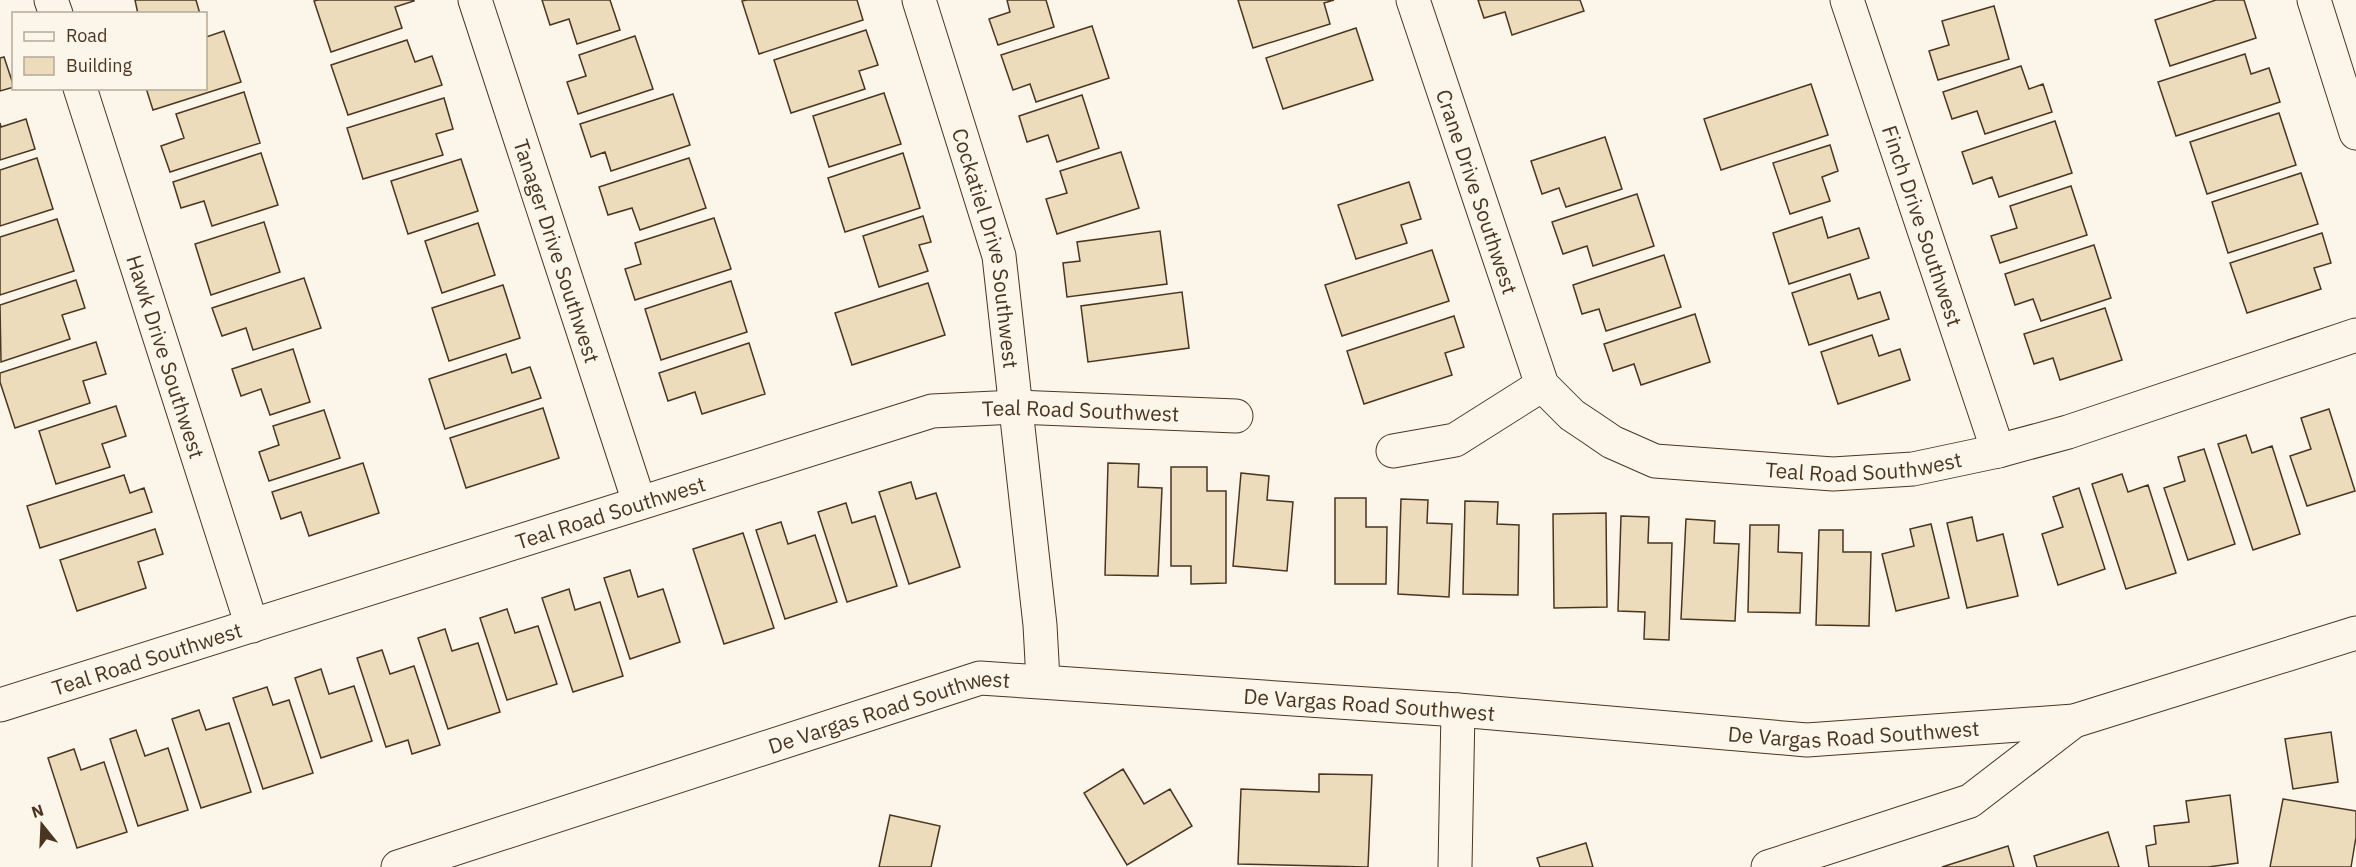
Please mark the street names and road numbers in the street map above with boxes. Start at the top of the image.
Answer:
street label: Crane Drive Southwest [1430,86,1524,298]
street label: Finch Drive Southwest [1876,122,1969,330]
street label: Cockatiel Drive Southwest [946,125,1025,370]
street label: Tanager Drive Southwest [507,135,607,367]
street label: Hawk Drive Southwest [120,251,212,462]
street label: Teal Road Southwest [981,393,1180,428]
street label: Teal Road Southwest [1764,445,1964,488]
street label: Teal Road Southwest [512,469,709,556]
street label: Teal Road Southwest [48,616,245,702]
street label: De Vargas Road Southwest [765,664,1011,760]
street label: De Vargas Road Southwest [1243,682,1496,727]
street label: De Vargas Road Southwest [1727,714,1980,754]

